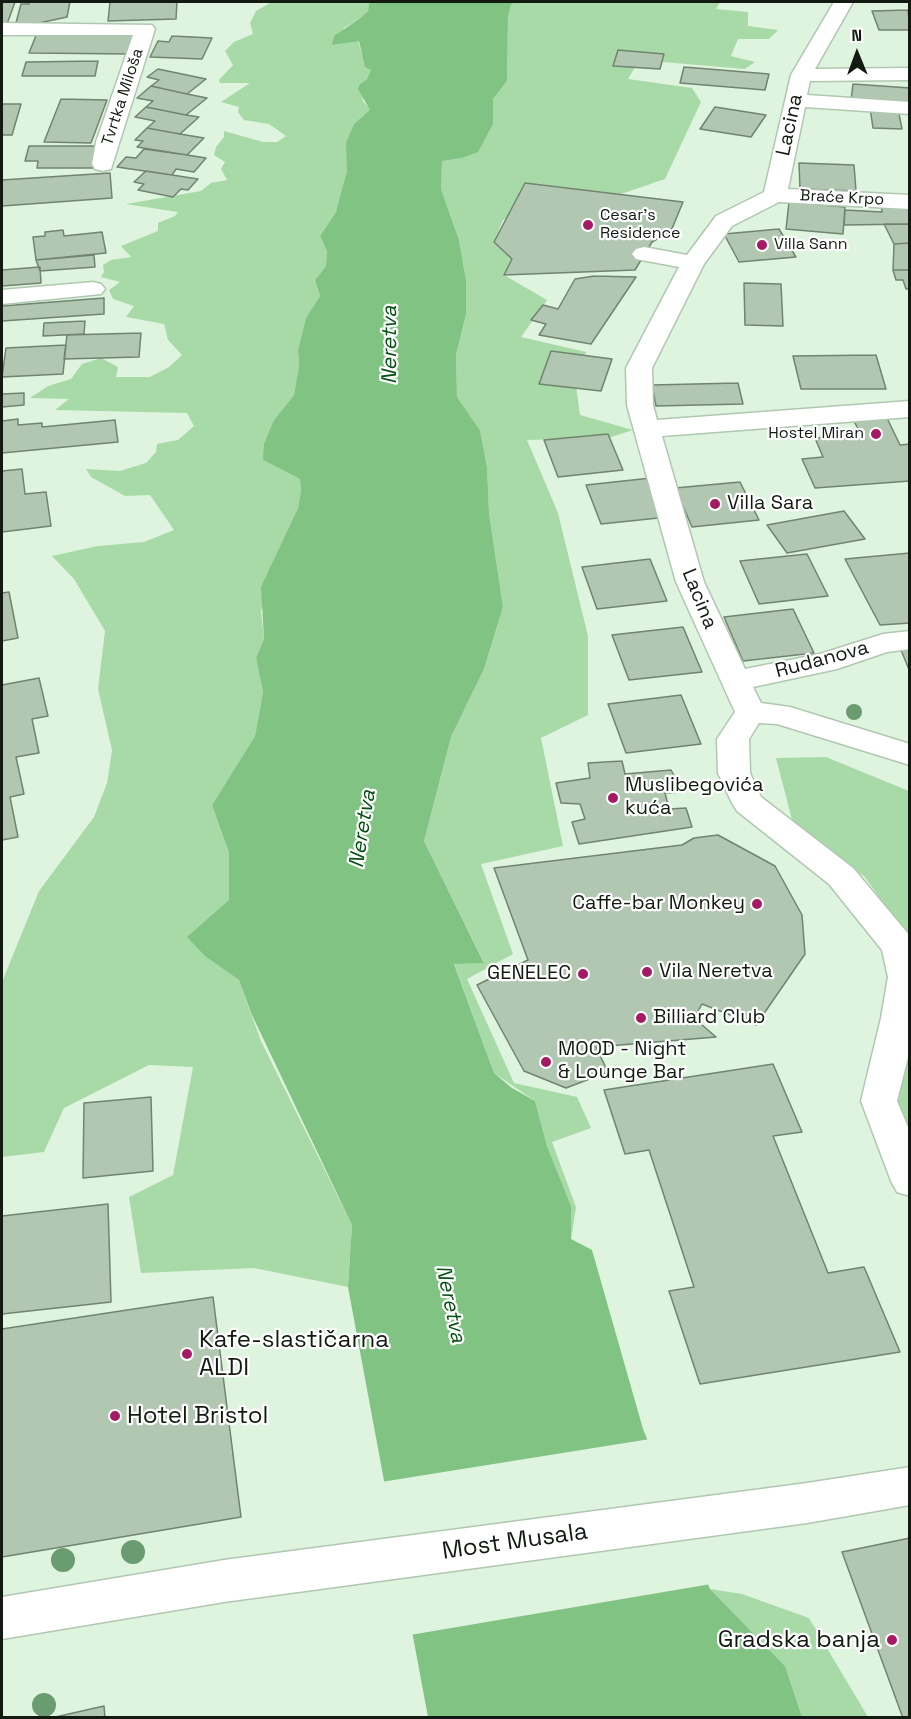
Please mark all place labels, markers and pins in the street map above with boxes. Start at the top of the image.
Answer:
place label: Cesar's Residence [600,206,681,244]
marker: Cesar's Residence [581,218,595,232]
place label: Villa Sann [774,235,848,255]
marker: Villa Sann [755,238,769,252]
place label: Hostel Miran [768,424,864,444]
marker: Hostel Miran [869,427,883,441]
place label: Villa Sara [727,492,813,516]
marker: Villa Sara [708,497,722,511]
place label: Muslibegovića kuća [625,774,764,821]
marker: Muslibegovića kuća [606,791,620,805]
place label: Caffe-bar Monkey [572,892,745,916]
marker: Caffe-bar Monkey [750,897,764,911]
place label: Vila Neretva [659,960,773,984]
place label: GENELEC [487,962,571,986]
marker: Vila Neretva [640,965,654,979]
marker: GENELEC [576,967,590,981]
place label: Billiard Club [653,1006,765,1030]
marker: Billiard Club [634,1011,648,1025]
place label: MOOD - Night & Lounge Bar [558,1038,686,1085]
marker: MOOD - Night & Lounge Bar [539,1055,553,1069]
place label: Kafe-slastičarna ALDI [199,1326,389,1382]
marker: Kafe-slastičarna ALDI [180,1347,194,1361]
place label: Hotel Bristol [127,1402,268,1430]
marker: Hotel Bristol [108,1409,122,1423]
place label: Gradska banja [718,1626,880,1654]
marker: Gradska banja [885,1633,899,1647]

